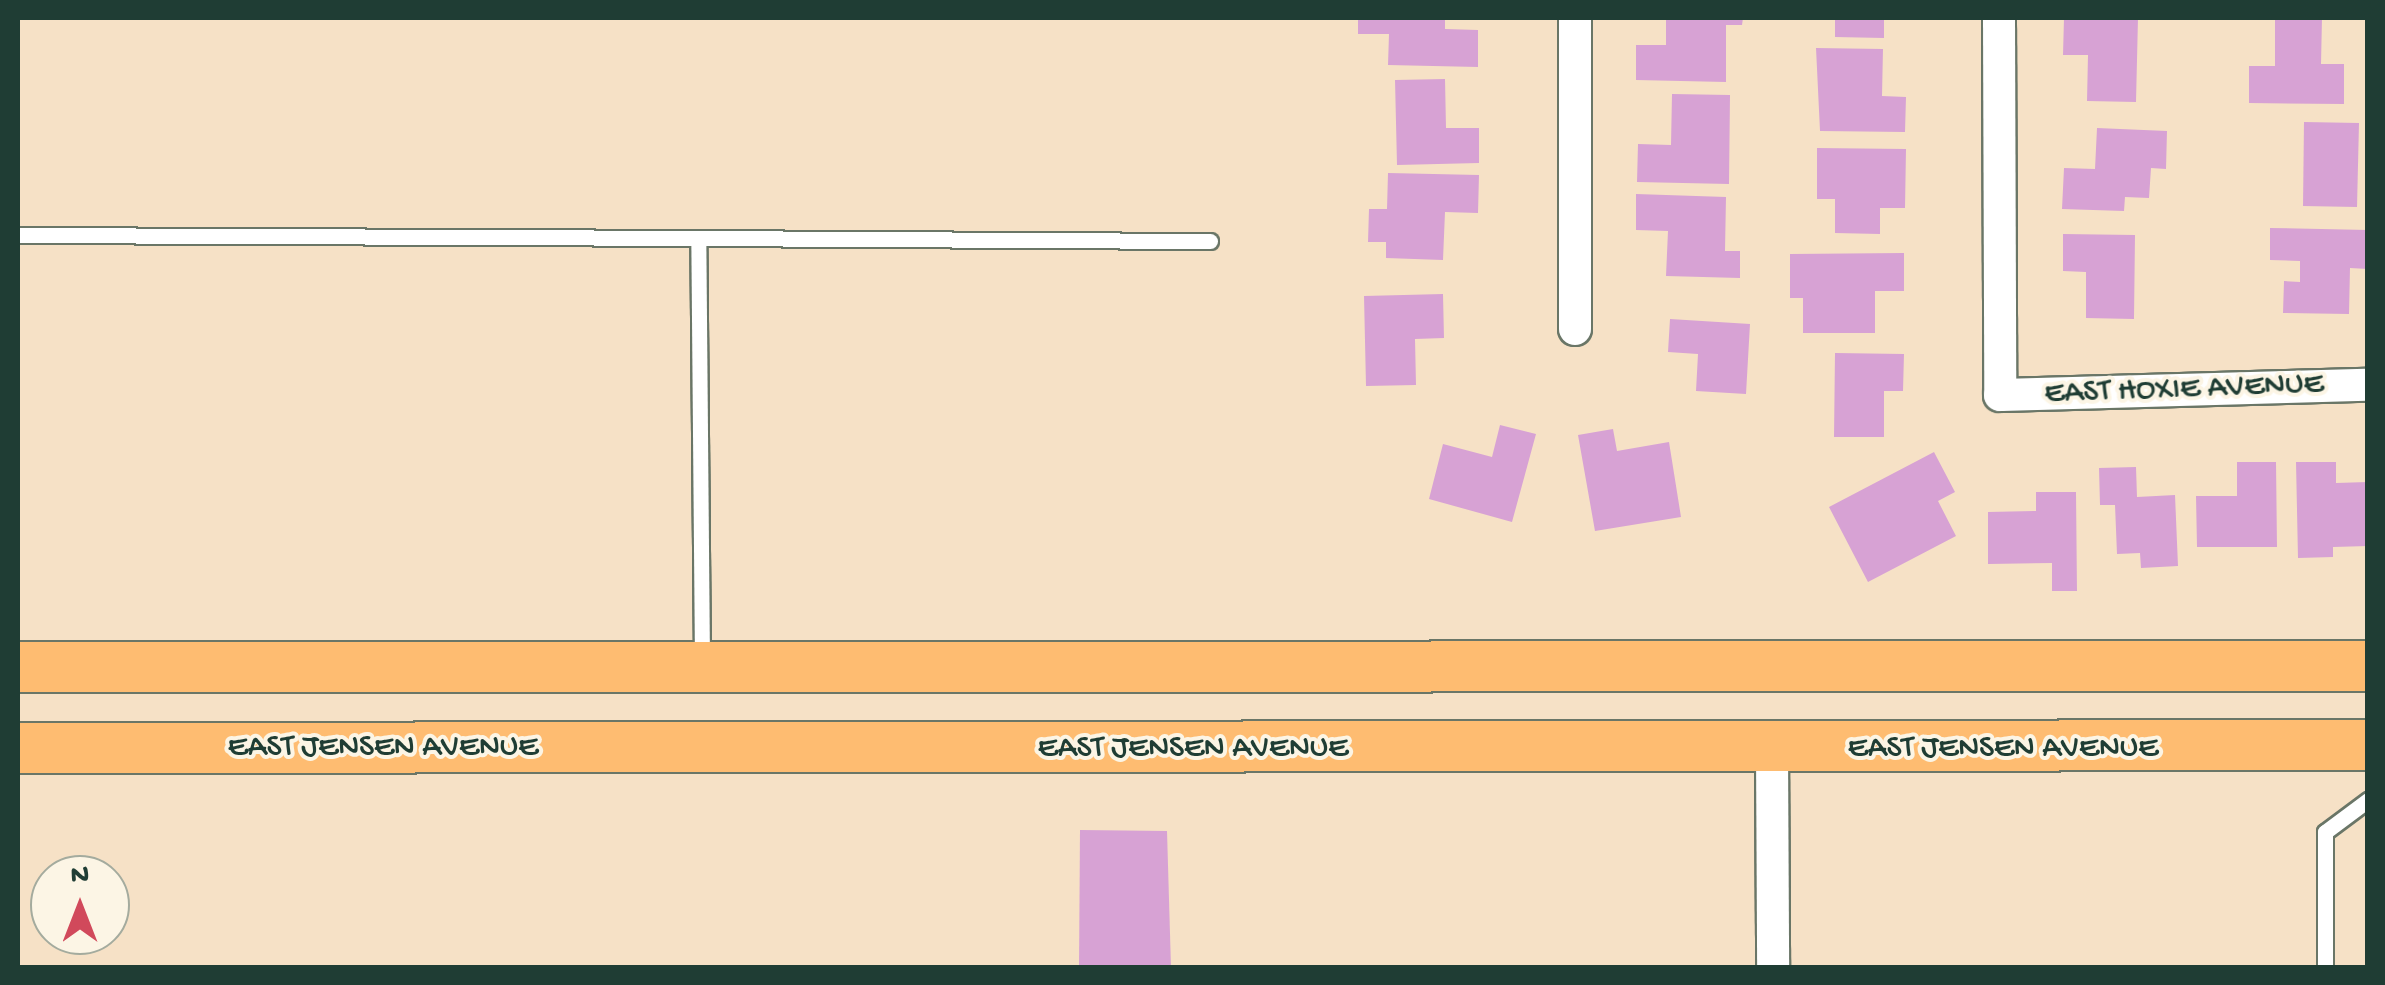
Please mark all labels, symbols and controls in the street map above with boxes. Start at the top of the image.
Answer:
street label: EAST HOXIE AVENUE [2044,366,2324,414]
street label: EAST JENSEN AVENUE [228,729,538,767]
street label: EAST JENSEN AVENUE [1038,730,1348,768]
street label: EAST JENSEN AVENUE [1848,730,2158,768]
north arrow [30,855,130,955]
text: N [71,860,89,893]

